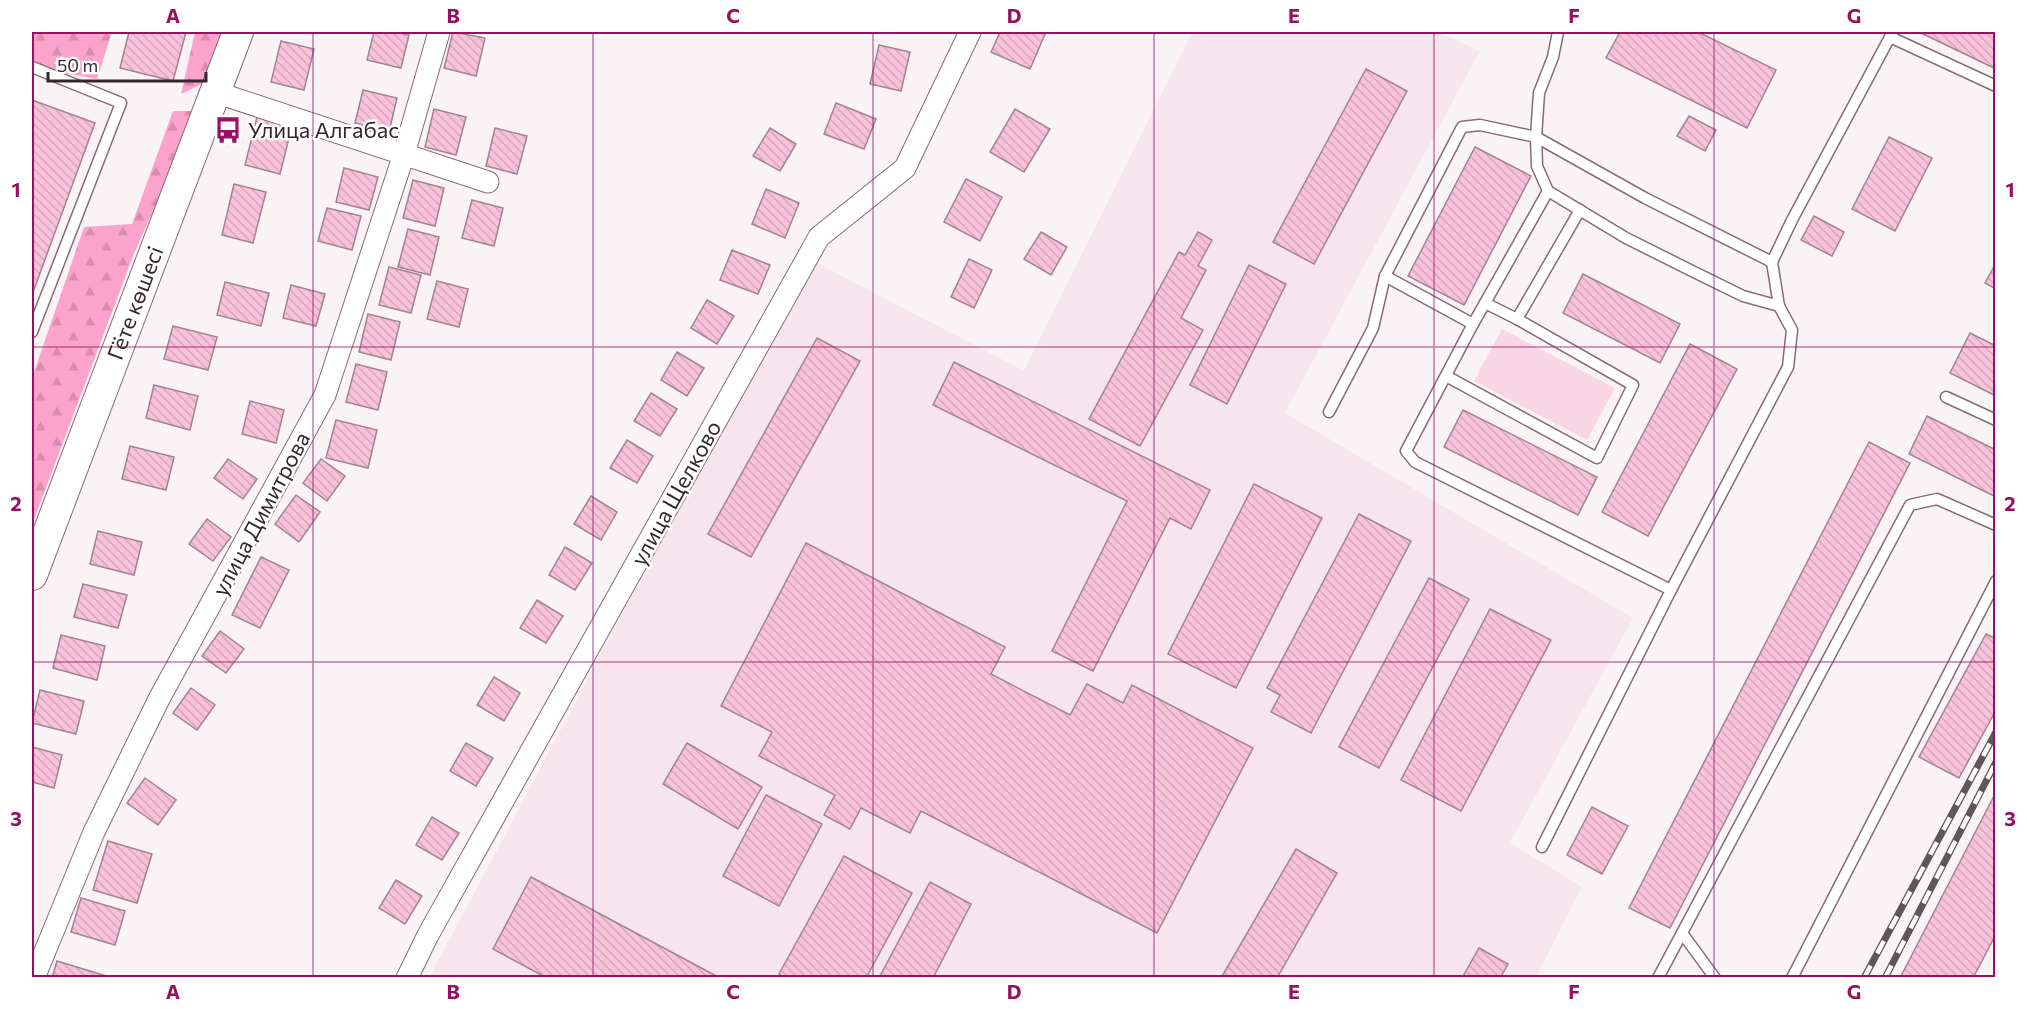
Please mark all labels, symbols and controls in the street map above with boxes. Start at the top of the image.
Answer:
text: A [166,3,180,27]
text: B [446,3,460,27]
text: C [726,3,740,27]
text: D [1007,3,1021,27]
text: E [1288,3,1300,27]
text: F [1568,3,1580,27]
text: G [1847,3,1861,27]
scale bar [48,45,206,83]
text: 50 m [57,54,98,76]
bus stop icon: Улица Алгабас [213,115,243,145]
place label: Улица Алгабас [248,116,399,143]
text: 1 [11,177,21,201]
text: 1 [2005,177,2015,201]
street label: Гёте көшесі [101,242,169,363]
street label: улица Щелково [625,416,727,570]
street label: улица Димитрова [206,427,315,600]
text: 2 [10,491,22,515]
text: 2 [2004,491,2016,515]
text: 3 [10,806,22,830]
text: 3 [2004,806,2016,830]
text: A [166,979,180,1003]
text: B [446,979,460,1003]
text: C [726,979,740,1003]
text: D [1007,979,1021,1003]
text: E [1288,979,1300,1003]
text: F [1568,979,1580,1003]
text: G [1847,979,1861,1003]

